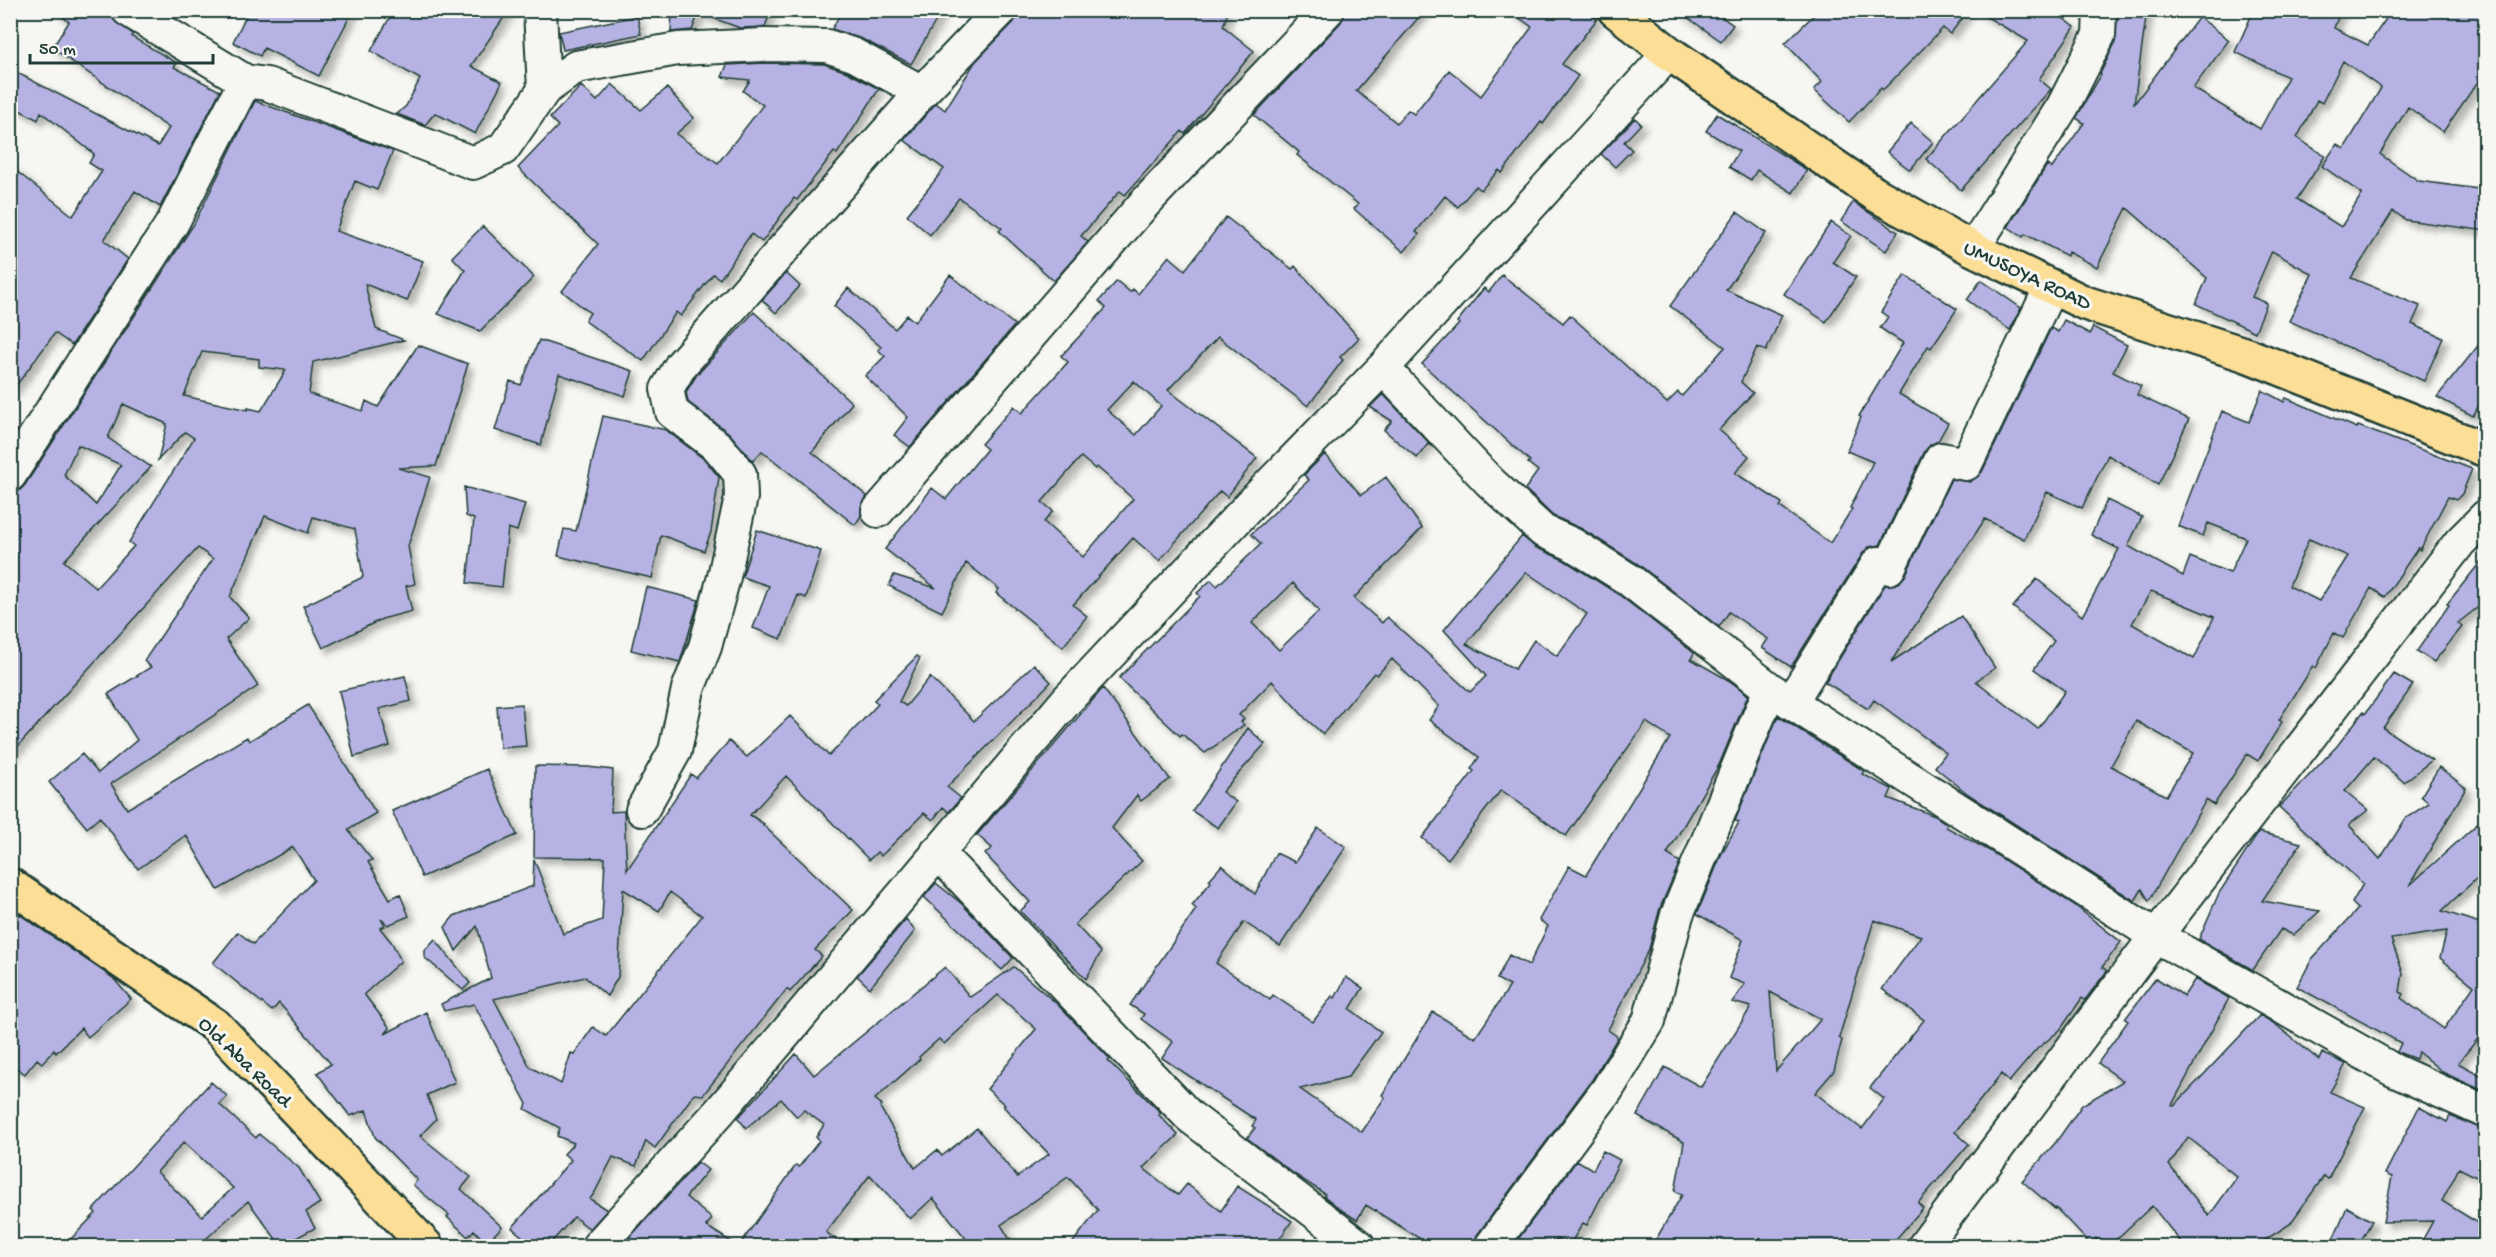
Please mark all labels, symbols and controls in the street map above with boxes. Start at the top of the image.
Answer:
scale bar [30,27,213,65]
text: 50 m [39,40,76,61]
street label: UMUSOYA ROAD [1959,237,2095,318]
street label: Old Aba Road [192,1013,297,1116]

